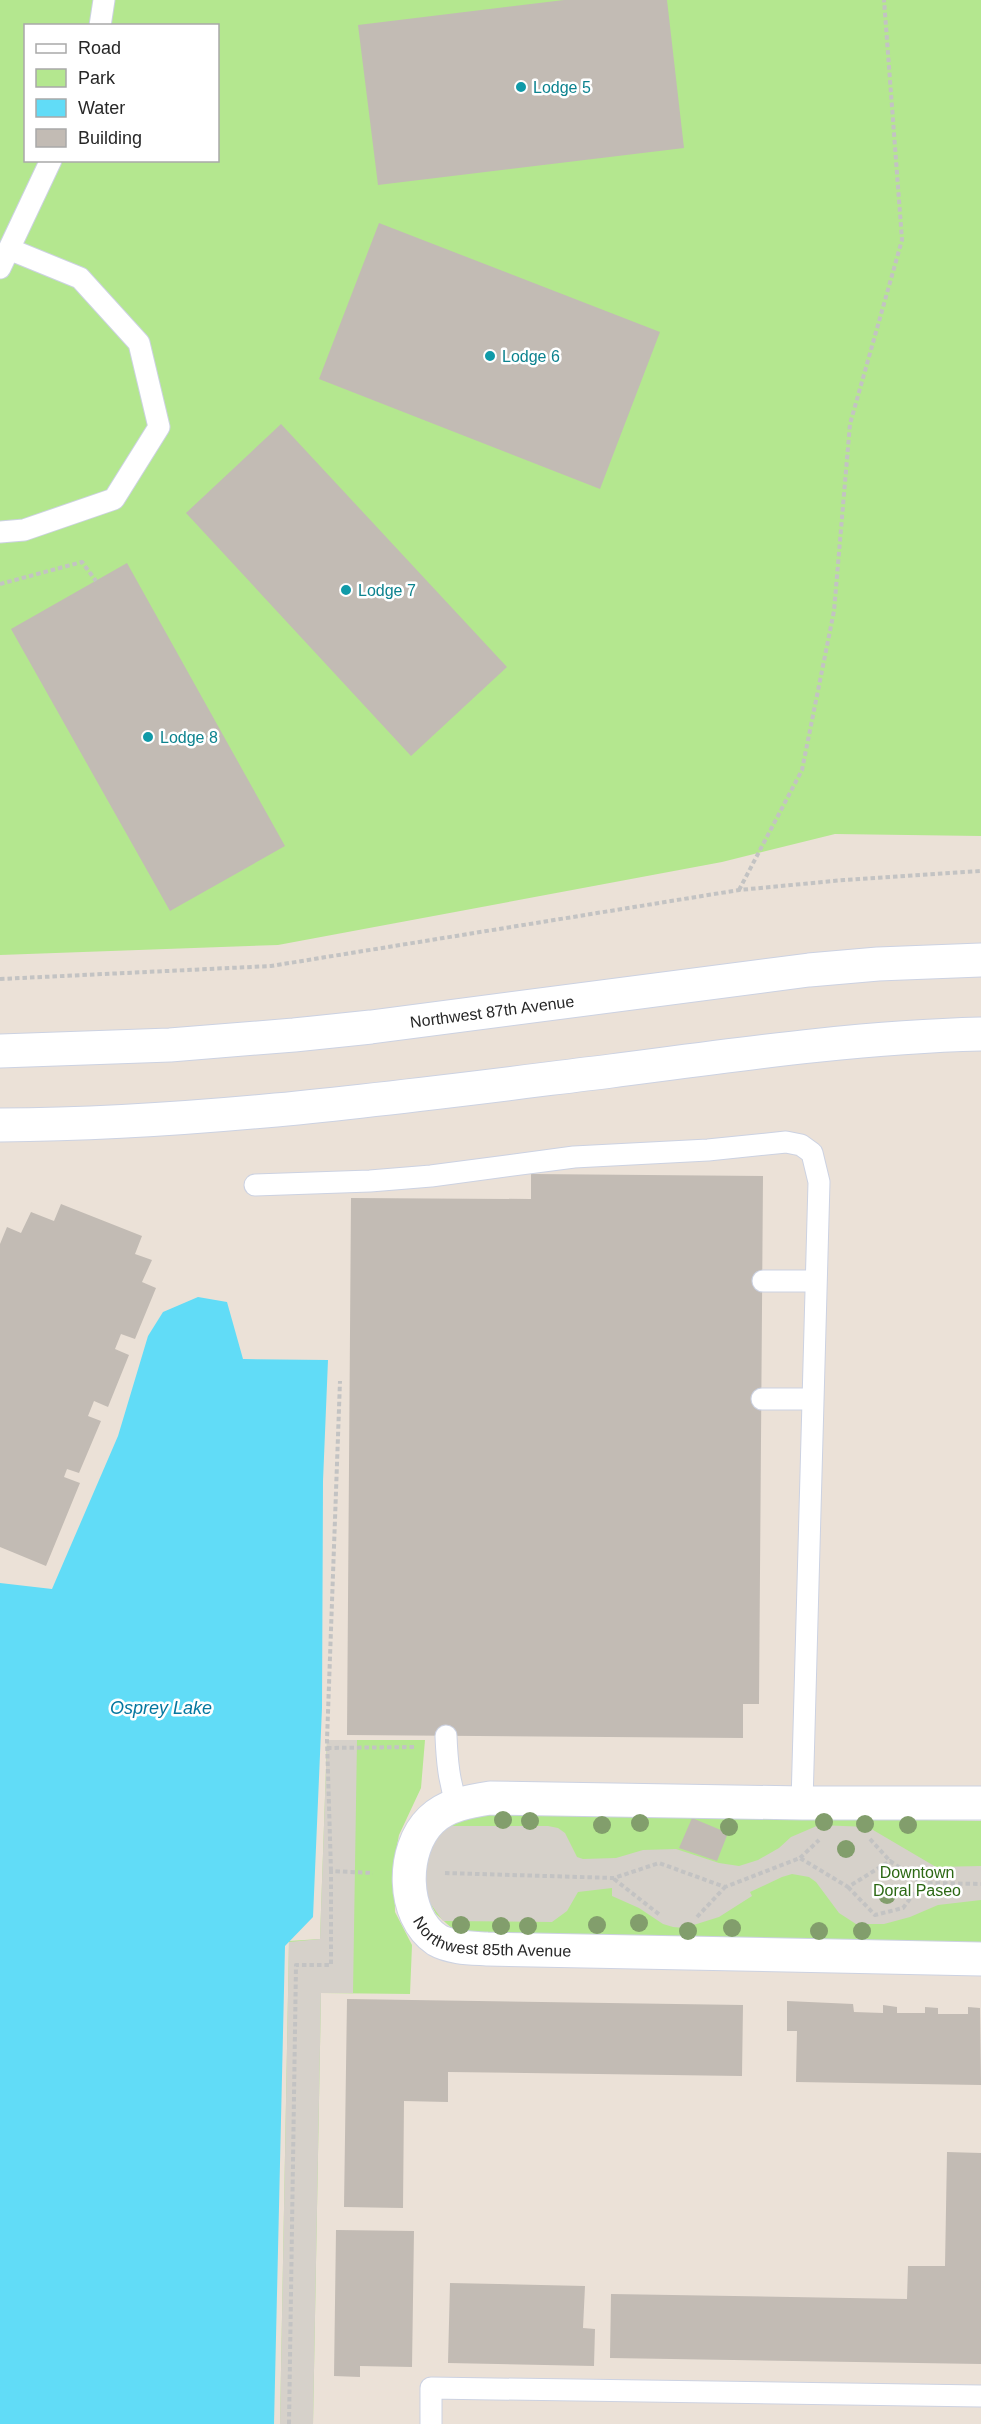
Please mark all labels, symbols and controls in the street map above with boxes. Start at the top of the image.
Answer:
legend [24,24,219,162]
text: Road [78,38,121,58]
text: Park [78,68,116,88]
place label: Lodge 5 [533,79,591,96]
marker: Lodge 5 [514,80,528,94]
text: Water [78,98,125,118]
text: Building [78,128,142,148]
place label: Lodge 6 [502,348,560,365]
marker: Lodge 6 [483,349,497,363]
place label: Lodge 7 [358,582,416,599]
marker: Lodge 7 [339,583,353,597]
place label: Lodge 8 [160,729,218,746]
marker: Lodge 8 [141,730,155,744]
street label: Northwest 87th Avenue [409,992,575,1030]
water label: Osprey Lake [110,1698,212,1718]
park label: Downtown Doral Paseo [873,1864,961,1899]
street label: Northwest 85th Avenue [410,1913,571,1959]

